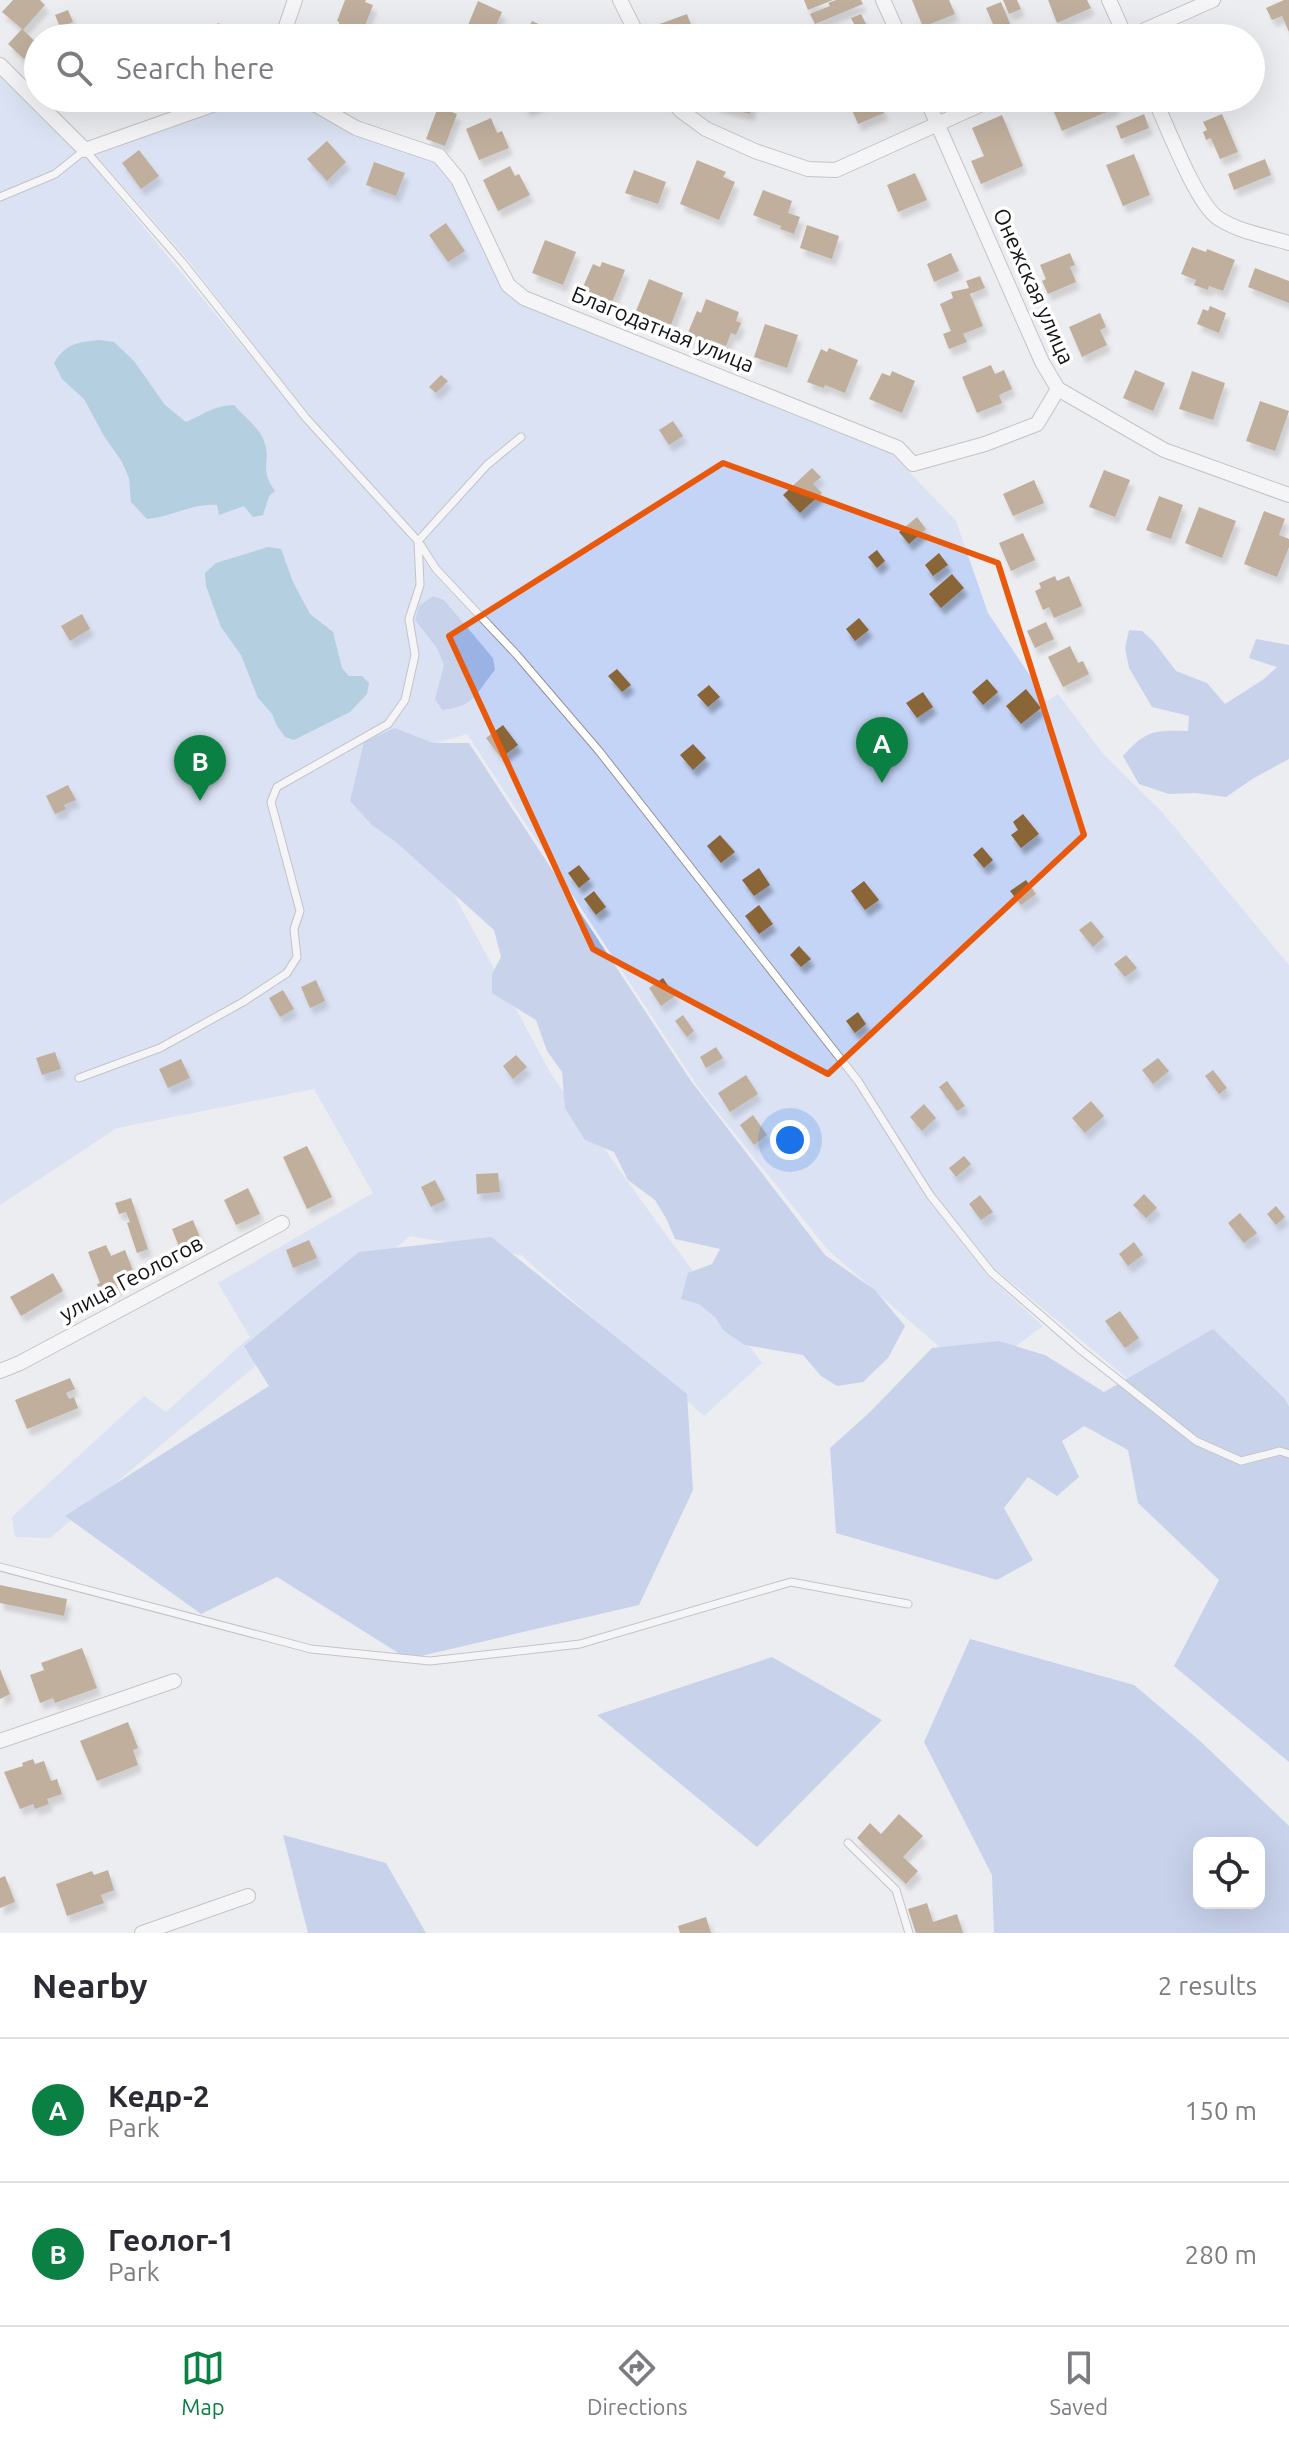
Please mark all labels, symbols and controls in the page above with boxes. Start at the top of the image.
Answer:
search box [24,24,1265,112]
icon: search [52,46,96,90]
text: Search here [116,51,275,85]
street label: Онежская улица [989,204,1080,368]
street label: Благодатная улица [568,280,758,377]
pin: A [856,717,908,783]
pin: B [174,735,226,801]
your location [770,1120,810,1160]
street label: улица Геологов [55,1229,207,1326]
map controls [1193,1837,1265,1909]
button: locate [1193,1837,1265,1909]
text: Nearby [32,1966,147,2004]
text: 2 results [1158,1971,1257,2000]
text: Кедр-2 [108,2079,210,2113]
text: A [49,2096,67,2125]
text: 150 m [1185,2096,1257,2125]
text: Park [108,2113,160,2142]
text: Геолог-1 [108,2223,235,2257]
text: B [49,2240,67,2269]
text: 280 m [1185,2240,1257,2269]
text: Park [108,2257,160,2286]
tab: Map [181,2346,225,2419]
tab: Directions [587,2346,688,2419]
tab: Saved [1049,2346,1108,2419]

